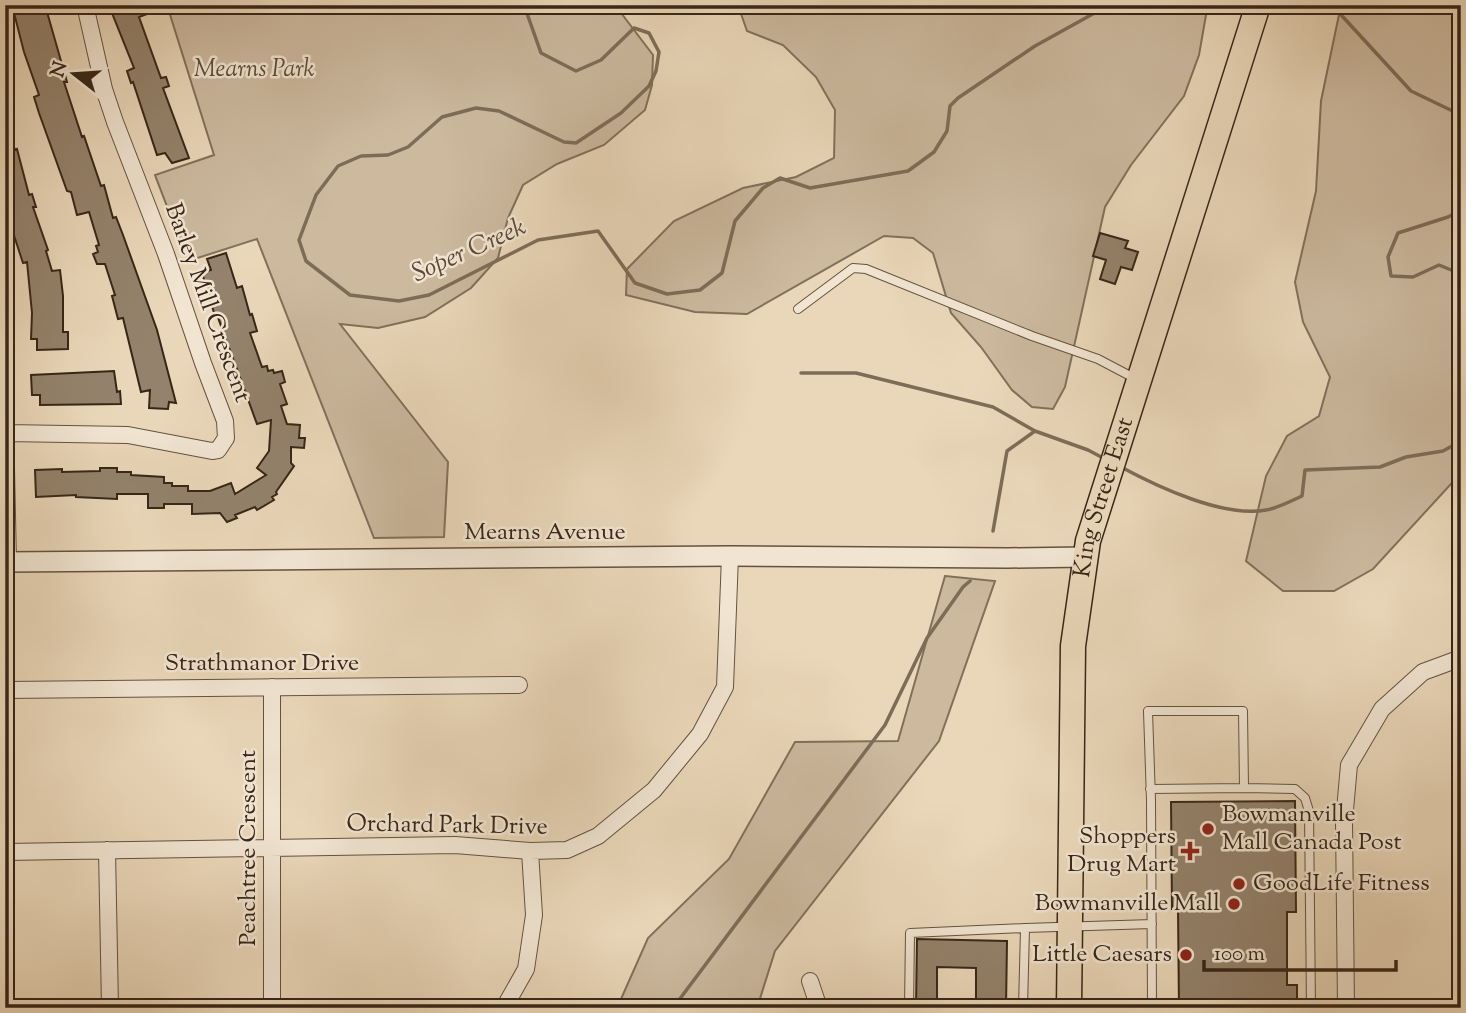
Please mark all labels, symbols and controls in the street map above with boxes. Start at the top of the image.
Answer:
north arrow [38,38,108,108]
park label: Mearns Park [194,53,314,87]
text: N [45,59,75,81]
street label: Barley Mill Crescent [155,199,259,407]
water label: Soper Creek [406,209,532,293]
street label: King Street East [1066,413,1143,580]
street label: Mearns Avenue [464,516,626,550]
street label: Strathmanor Drive [165,647,359,681]
street label: Peachtree Crescent [232,750,266,946]
place label: Bowmanville Mall Canada Post [1222,798,1402,860]
street label: Orchard Park Drive [346,807,548,845]
place label: Shoppers Drug Mart [1067,820,1176,882]
marker: Bowmanville Mall Canada Post [1200,821,1216,837]
marker: Shoppers Drug Mart [1182,843,1198,859]
place label: GoodLife Fitness [1253,867,1430,901]
marker: GoodLife Fitness [1231,876,1247,892]
place label: Bowmanville Mall [1035,887,1220,921]
marker: Bowmanville Mall [1226,896,1242,912]
scale bar [1204,929,1396,973]
place label: Little Caesars [1032,938,1172,972]
text: 100 m [1214,940,1265,970]
marker: Little Caesars [1178,947,1194,963]

